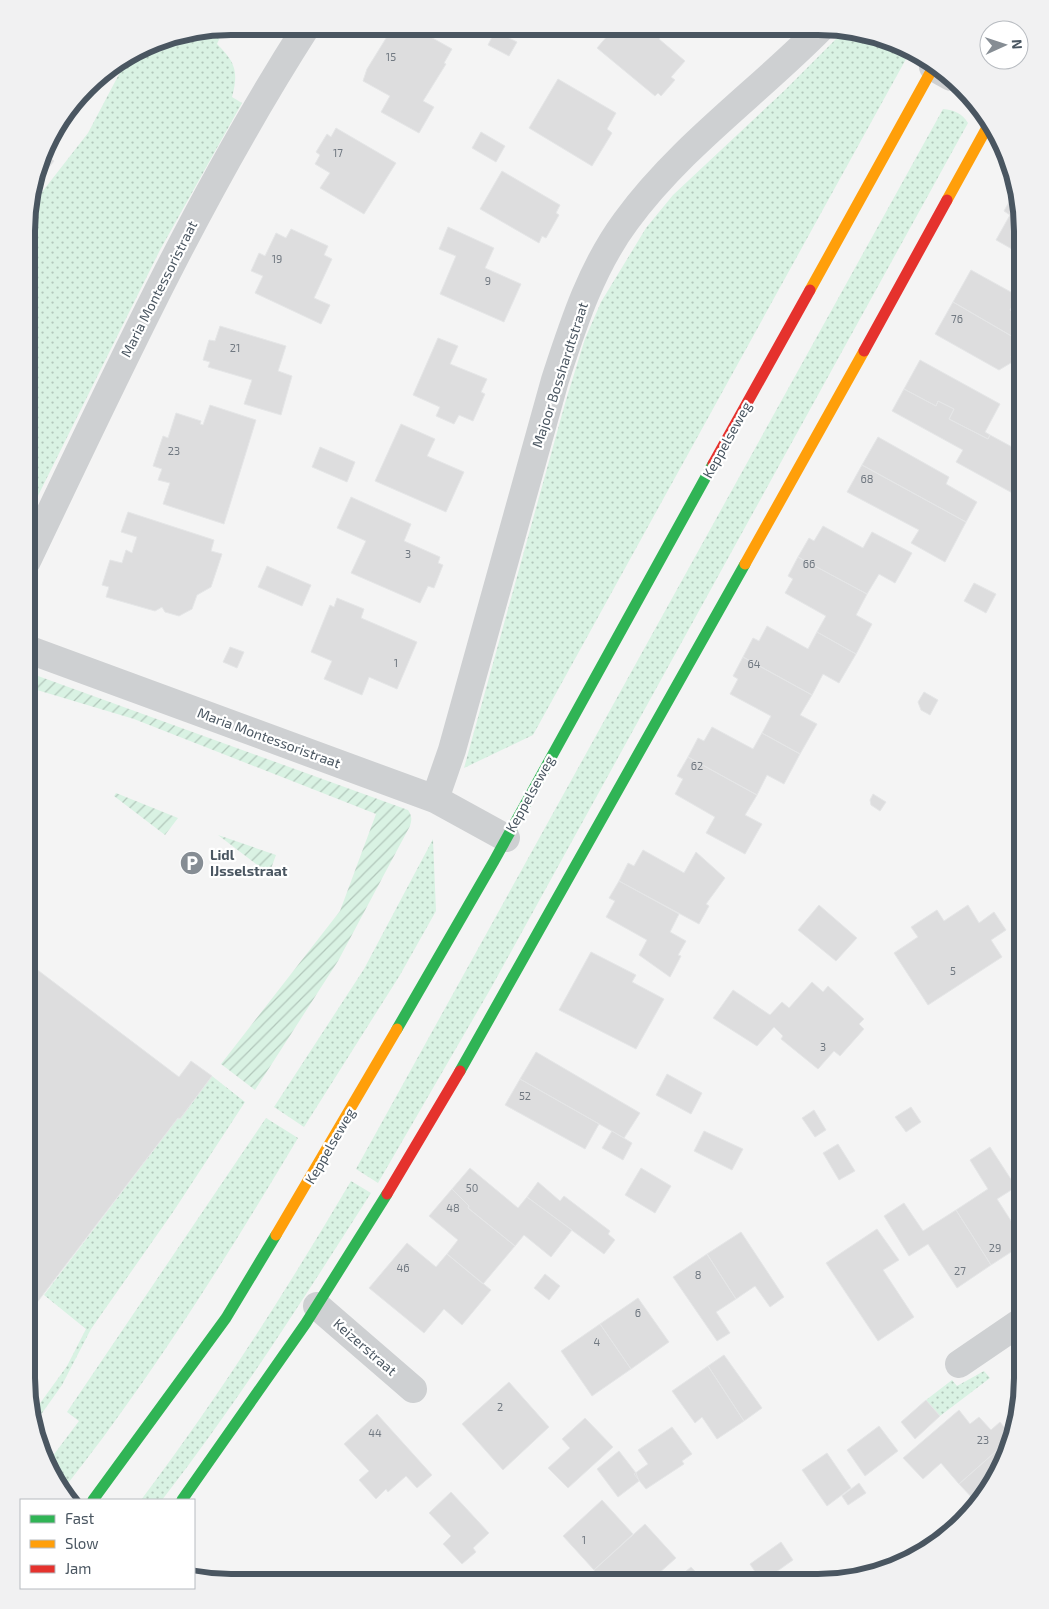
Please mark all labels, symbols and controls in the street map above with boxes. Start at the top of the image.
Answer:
north arrow [979,20,1029,70]
text: N [1009,39,1026,50]
house number: 15 [386,50,396,63]
house number: 17 [333,146,343,159]
street label: Maria Montessoristraat [117,218,200,360]
house number: 19 [272,252,282,265]
house number: 9 [485,274,491,287]
street label: Majoor Bosshardtstraat [528,300,591,450]
house number: 76 [951,312,963,325]
house number: 21 [230,341,240,354]
street label: Keppelseweg [699,398,755,481]
house number: 23 [168,444,180,457]
house number: 68 [861,472,873,485]
house number: 3 [405,547,411,560]
house number: 66 [803,557,815,570]
house number: 1 [394,656,398,669]
house number: 64 [747,657,761,670]
street label: Maria Montessoristraat [195,704,343,771]
street label: Keppelseweg [502,752,558,835]
house number: 62 [691,759,703,772]
place label: Lidl IJsselstraat [210,846,288,879]
parking icon: Lidl IJsselstraat [179,850,205,876]
house number: 5 [950,964,956,977]
house number: 3 [820,1040,826,1053]
house number: 52 [519,1089,531,1102]
street label: Keppelseweg [301,1105,358,1187]
house number: 50 [466,1181,478,1194]
house number: 48 [446,1201,460,1214]
house number: 29 [989,1241,1001,1254]
house number: 46 [396,1261,410,1274]
house number: 27 [954,1264,966,1277]
house number: 8 [695,1268,701,1281]
house number: 6 [635,1306,641,1319]
street label: Keizerstraat [330,1315,400,1379]
house number: 4 [594,1335,601,1348]
house number: 2 [497,1400,503,1413]
house number: 44 [368,1426,382,1439]
house number: 23 [977,1433,989,1446]
legend [20,1499,195,1589]
text: Fast [65,1509,95,1527]
house number: 1 [582,1533,586,1546]
text: Slow [65,1534,99,1552]
text: Jam [65,1559,91,1577]

